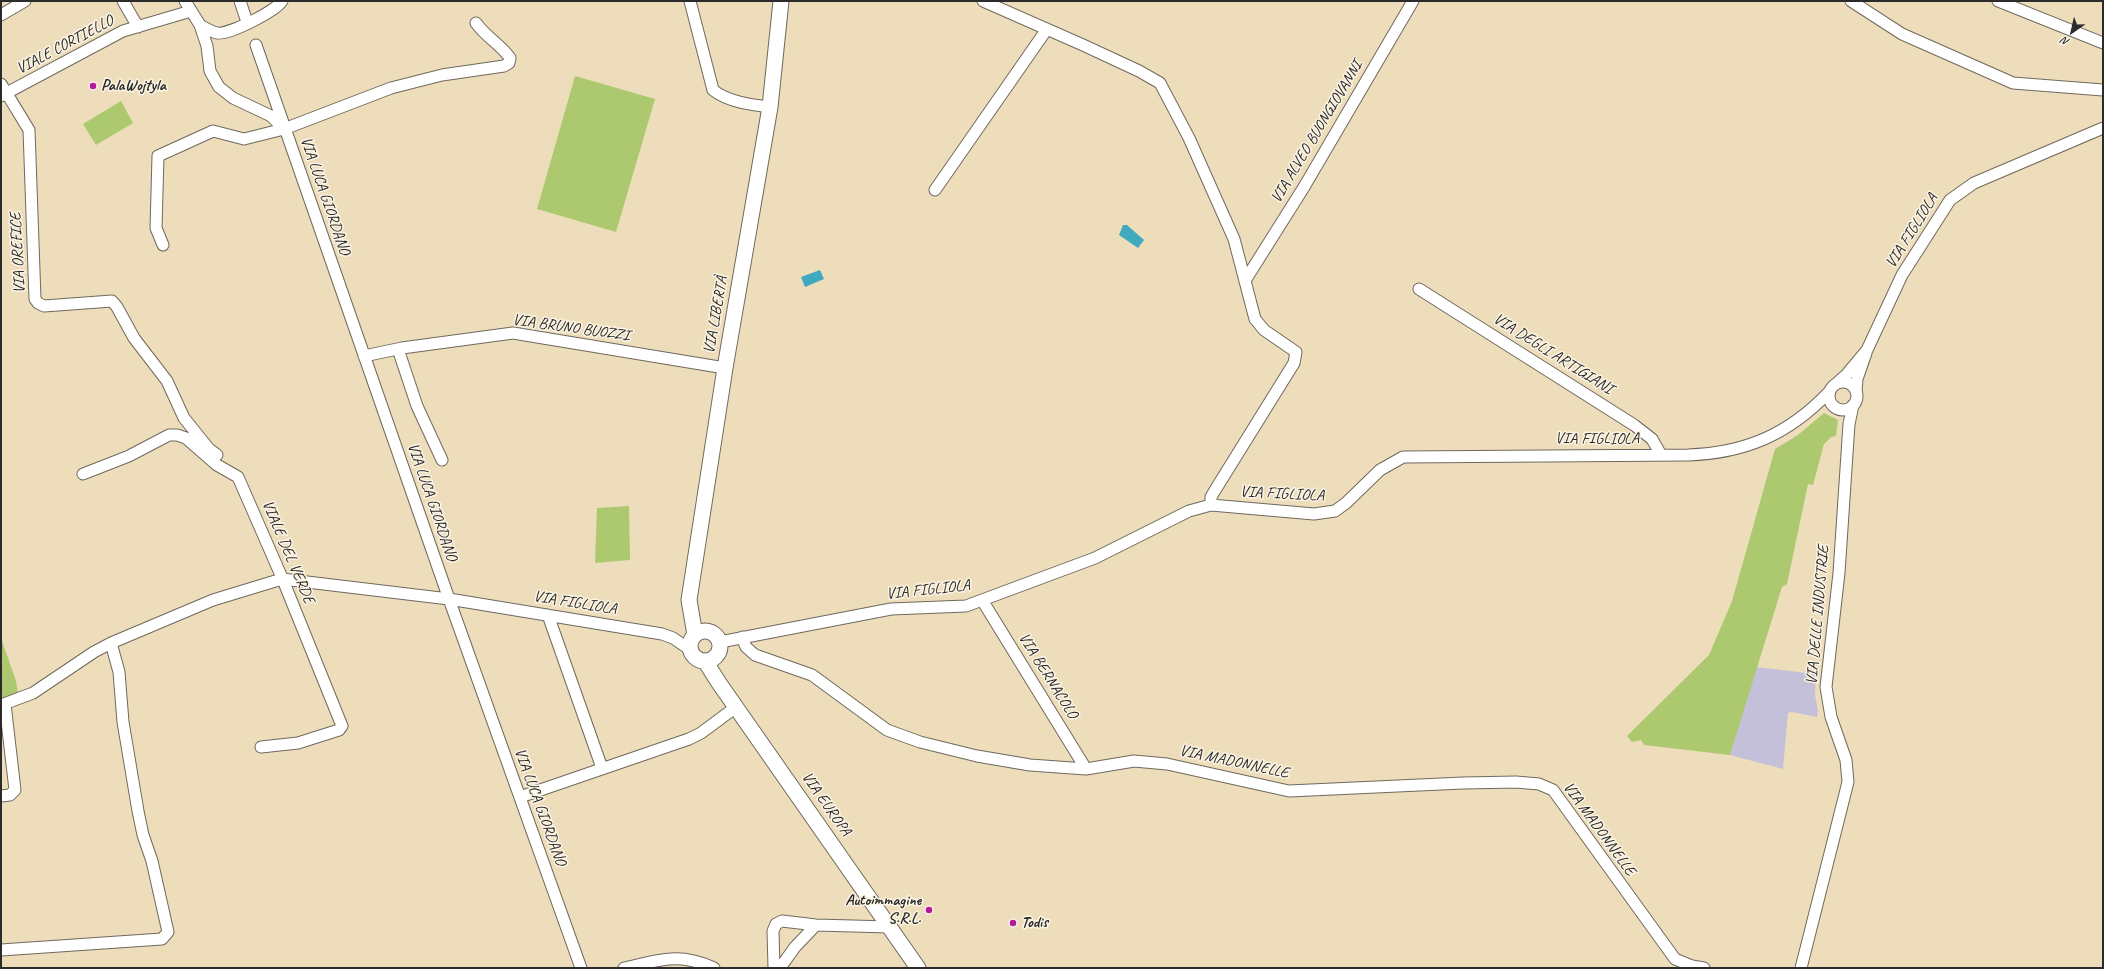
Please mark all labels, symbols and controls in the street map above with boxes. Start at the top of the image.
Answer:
street label: VIALE CORTIELLO [13,11,117,79]
north arrow [2052,12,2092,52]
text: N [2059,34,2072,50]
street label: VIA ALVEO BUONGIOVANNI [1267,58,1367,206]
place label: PalaWojtyla [101,76,166,96]
marker: PalaWojtyla [88,81,98,91]
street label: VIA LUCA GIORDANO [296,134,354,258]
street label: VIA FIGLIOLA [1882,190,1942,272]
street label: VIA OREFICE [6,212,30,294]
street label: VIA LIBERTÀ [700,275,732,355]
street label: VIA DEGLI ARTIGIANI [1490,309,1616,399]
street label: VIA BRUNO BUOZZI [511,310,631,346]
street label: VIA FIGLIOLA [1555,429,1639,449]
street label: VIA LUCA GIORDANO [403,440,461,564]
street label: VIA FIGLIOLA [1240,482,1324,506]
street label: VIALE DEL VERDE [258,497,318,607]
street label: VIA DELLE INDUSTRIE [1802,545,1834,685]
street label: VIA FIGLIOLA [885,576,971,604]
street label: VIA FIGLIOLA [532,587,618,619]
street label: VIA BERNACOLO [1014,630,1082,722]
street label: VIA MADONNELLE [1178,741,1290,783]
street label: VIA LUCA GIORDANO [510,746,570,868]
street label: VIA EUROPA [797,768,855,840]
street label: VIA MADONNELLE [1559,778,1639,880]
place label: Autoimmagine S.R.L. [845,891,921,929]
marker: Autoimmagine S.R.L. [924,905,934,915]
place label: Todis [1021,913,1048,933]
marker: Todis [1008,918,1018,928]

